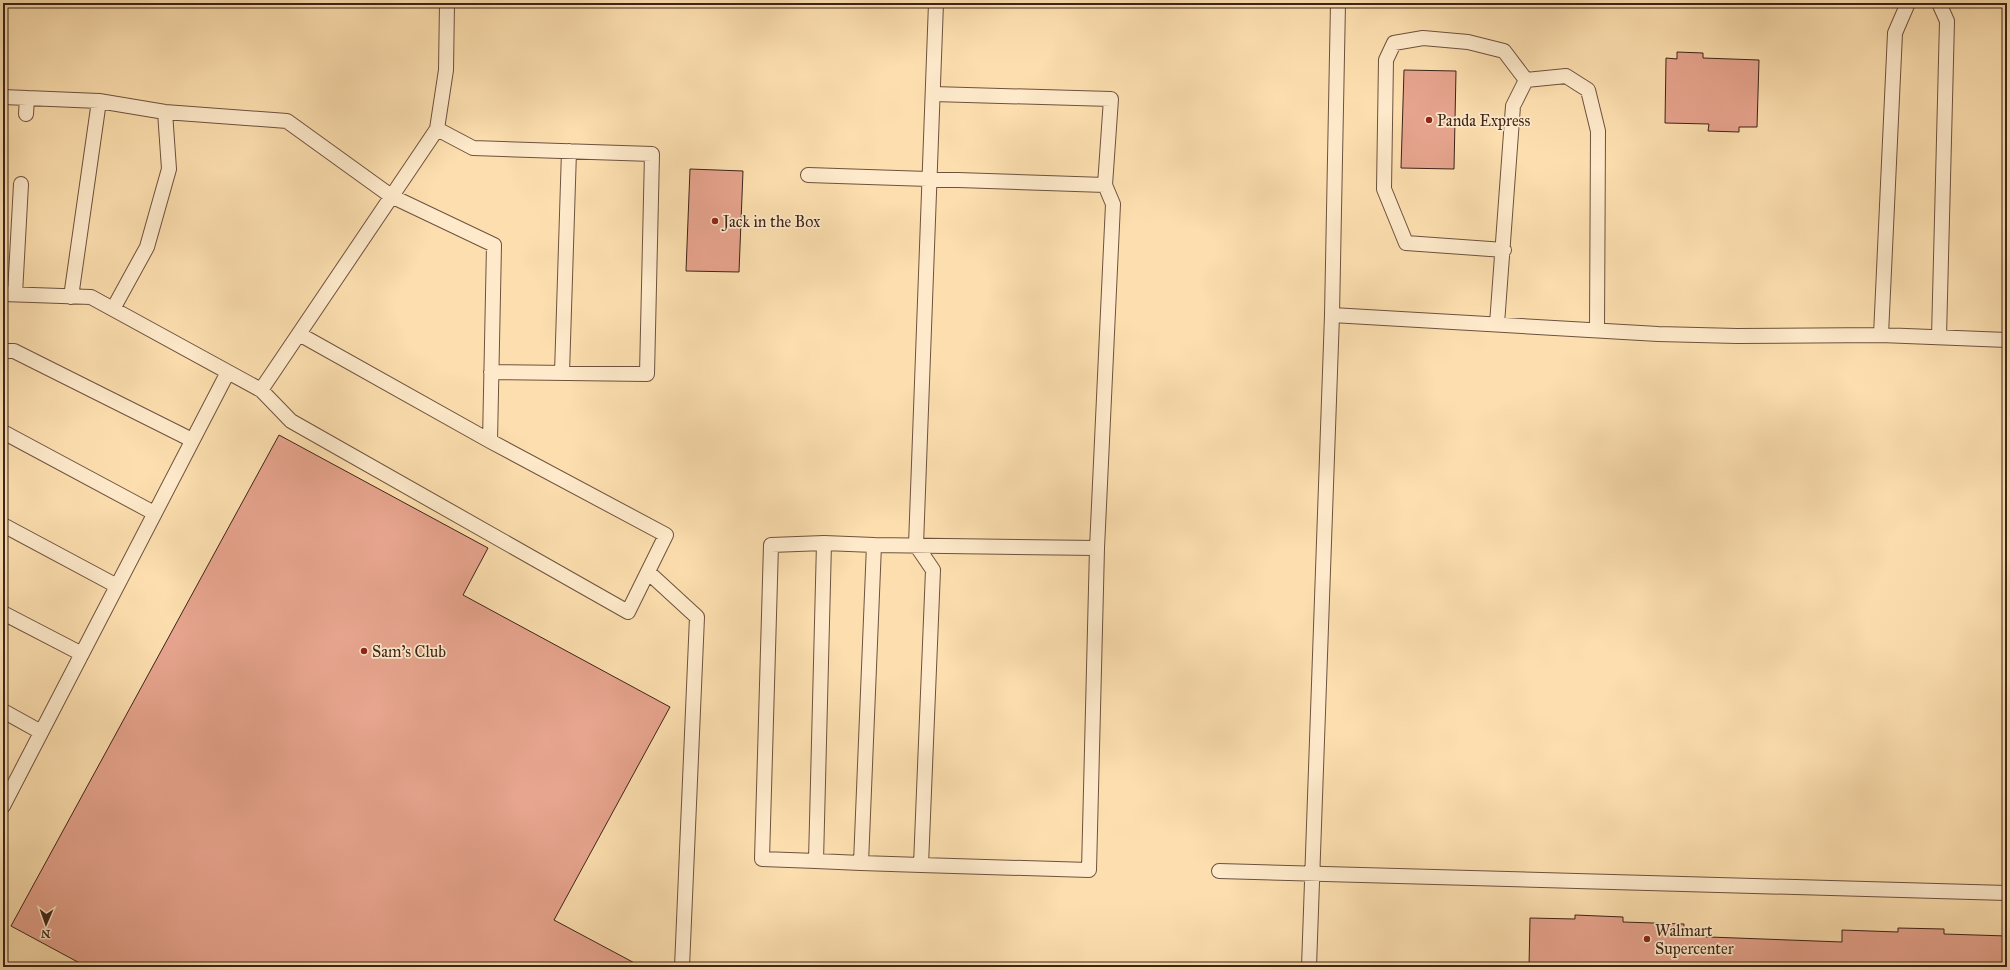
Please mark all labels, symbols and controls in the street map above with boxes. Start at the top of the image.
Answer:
place label: Panda Express [1437,111,1530,130]
marker: Panda Express [1424,115,1434,125]
place label: Jack in the Box [721,212,820,232]
marker: Jack in the Box [710,216,720,226]
place label: Sam's Club [372,642,446,661]
marker: Sam's Club [359,646,369,656]
north arrow [26,904,66,944]
place label: Walmart Supercenter [1655,921,1734,958]
text: N [40,927,51,940]
marker: Walmart Supercenter [1642,934,1652,944]

